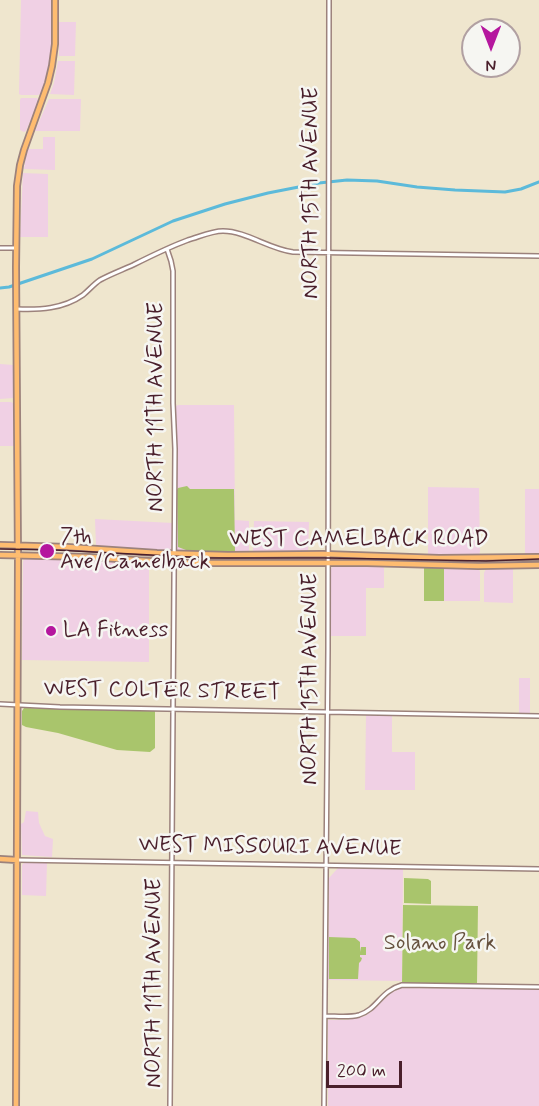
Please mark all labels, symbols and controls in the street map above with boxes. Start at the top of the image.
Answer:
north arrow [461,18,521,78]
text: N [486,54,496,75]
street label: NORTH 15TH AVENUE [299,87,325,299]
street label: NORTH 11TH AVENUE [144,302,170,512]
place label: 7th Ave/Camelback [60,525,211,576]
street label: WEST CAMELBACK ROAD [229,527,489,553]
marker: 7th Ave/Camelback [38,542,56,560]
street label: NORTH 15TH AVENUE [298,573,324,785]
place label: LA Fitness [63,618,168,644]
marker: LA Fitness [44,624,58,638]
street label: WEST COLTER STREET [43,677,281,707]
street label: WEST MISSOURI AVENUE [138,833,402,863]
street label: NORTH 11TH AVENUE [142,878,168,1088]
park label: Solano Park [384,931,496,957]
scale bar [329,1049,406,1087]
text: 200 m [337,1059,386,1083]

